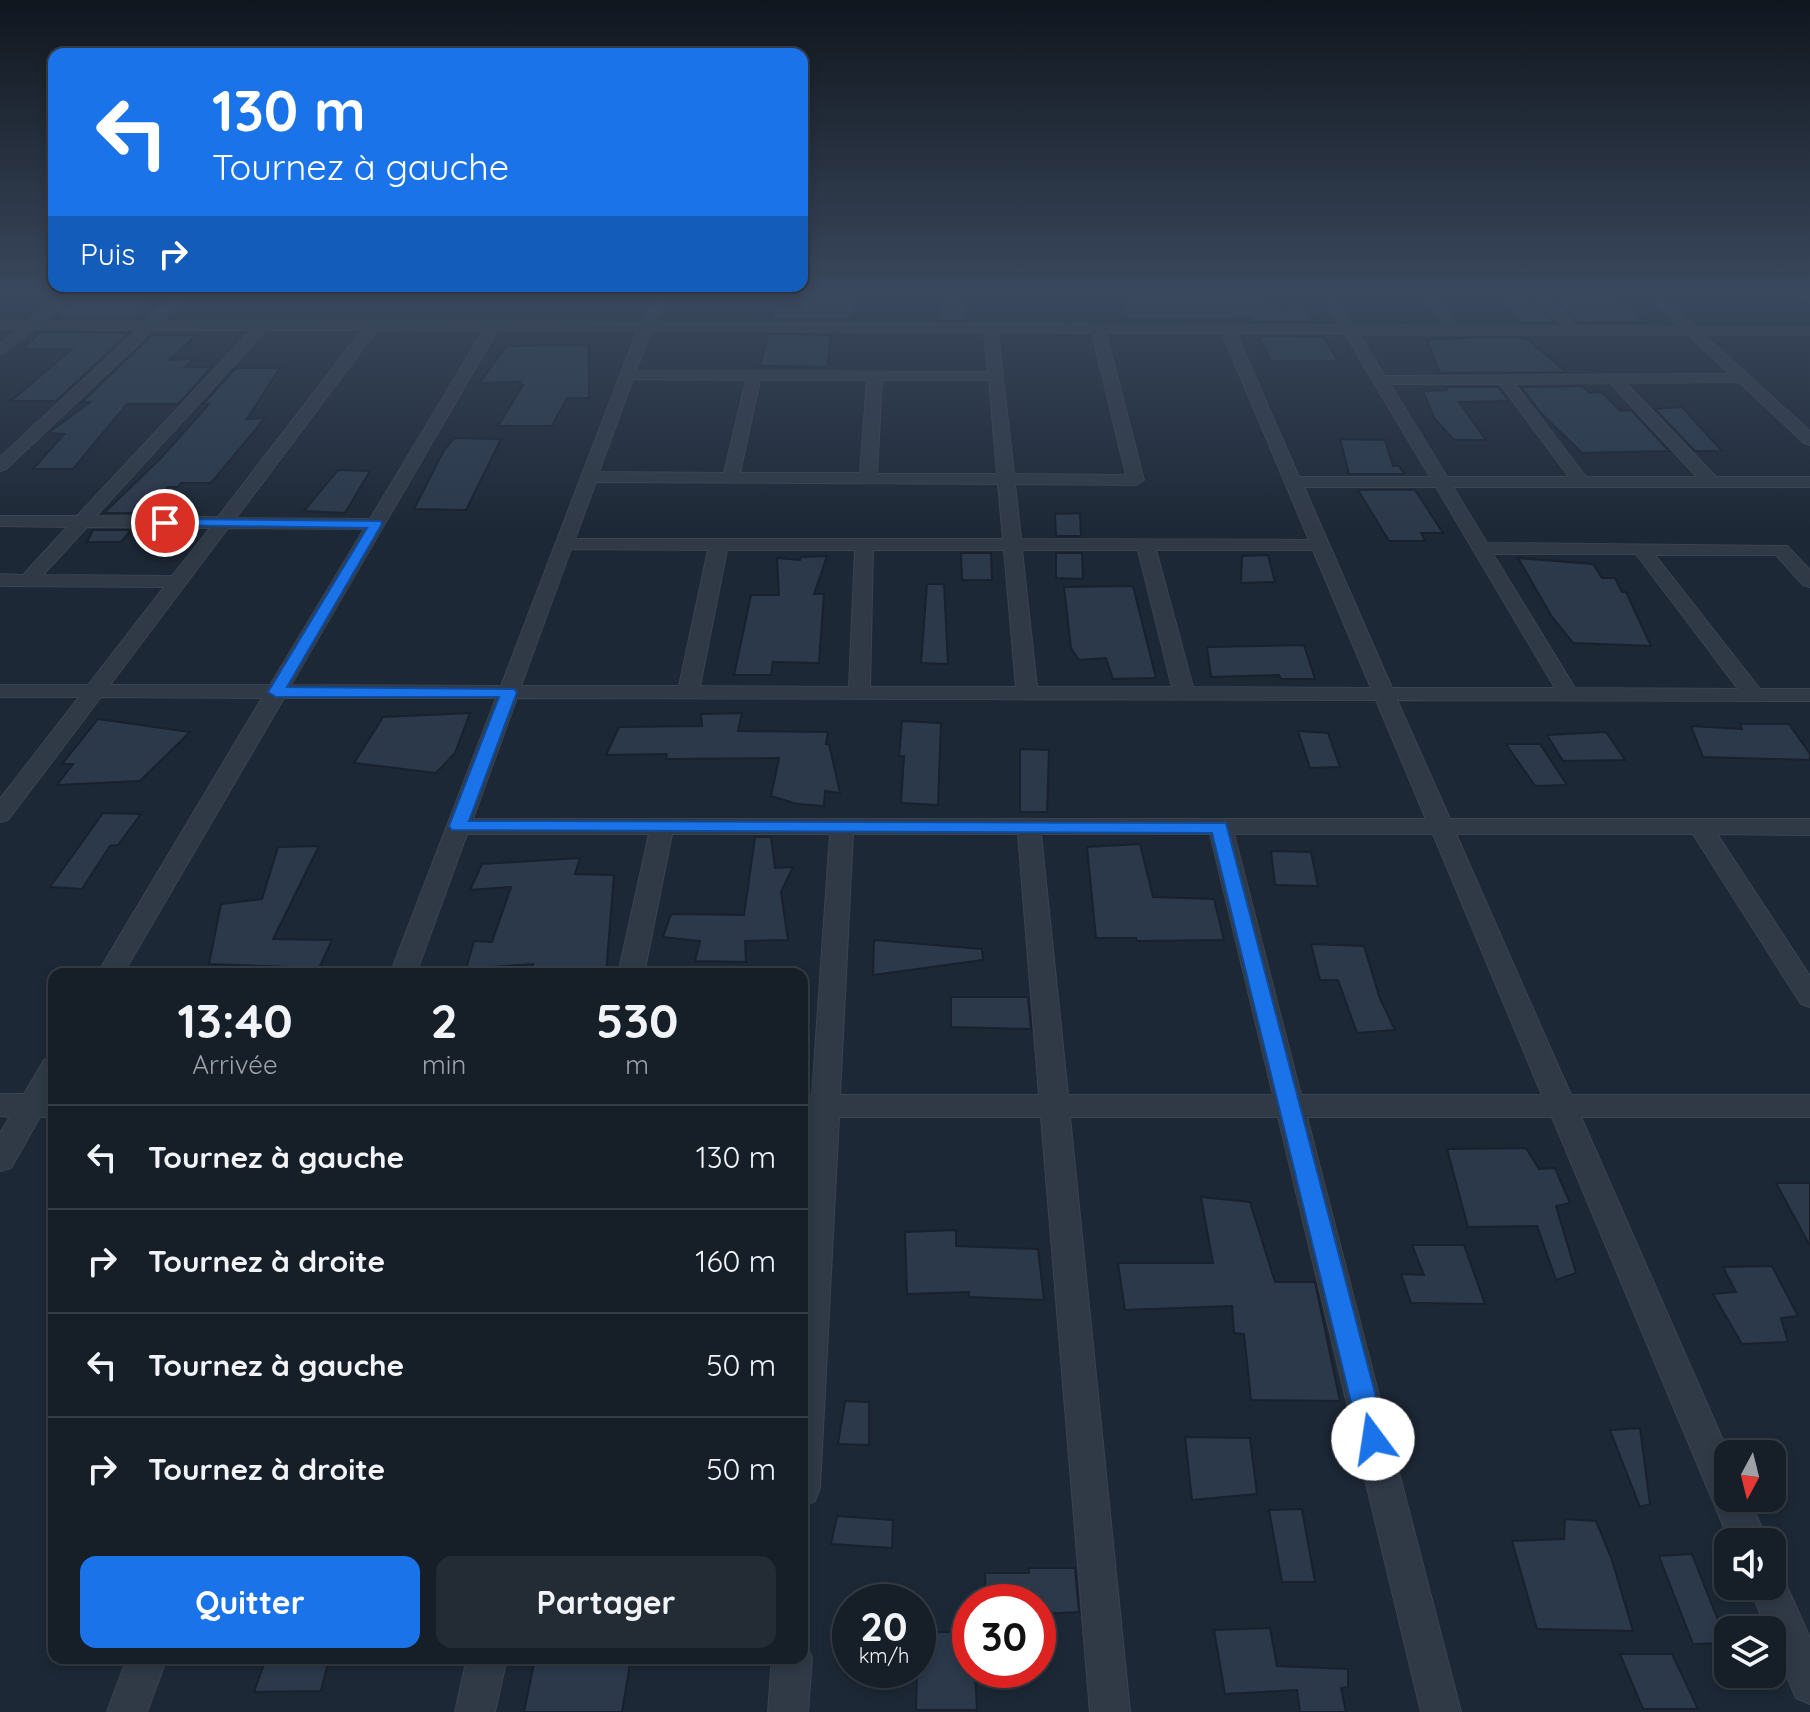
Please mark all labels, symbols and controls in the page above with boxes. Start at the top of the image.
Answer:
text: 130 m [212,75,366,145]
icon: left [80,80,184,184]
text: Tournez à gauche [212,144,509,189]
icon: right [151,232,195,276]
text: Puis [80,235,135,273]
pin [131,489,199,557]
icon: arrive [143,501,187,545]
text: 13:40 [177,990,293,1050]
text: 2 [431,990,458,1050]
text: 530 [596,990,679,1050]
text: Arrivée [192,1048,278,1081]
text: min [422,1048,466,1081]
text: m [625,1048,649,1081]
icon: left [80,1135,124,1179]
text: Tournez à gauche [148,1138,404,1176]
text: 130 m [696,1138,776,1176]
icon: right [80,1239,124,1283]
text: Tournez à droite [148,1242,385,1280]
text: 160 m [695,1242,776,1280]
icon: left [80,1343,124,1387]
text: Tournez à gauche [148,1346,404,1384]
text: 50 m [706,1346,776,1384]
position arrow [1331,1397,1415,1481]
north arrow [1714,1440,1786,1512]
map controls [1714,1440,1786,1688]
icon: right [80,1447,124,1491]
text: Tournez à droite [148,1450,385,1488]
text: 50 m [706,1450,776,1488]
button: sound [1714,1528,1786,1600]
button: Quitter [80,1556,420,1648]
button: Partager [436,1556,776,1648]
speed limit sign: 30 [952,1584,1056,1688]
text: 20 [860,1601,908,1651]
button: layers [1714,1616,1786,1688]
text: km/h [859,1643,909,1668]

